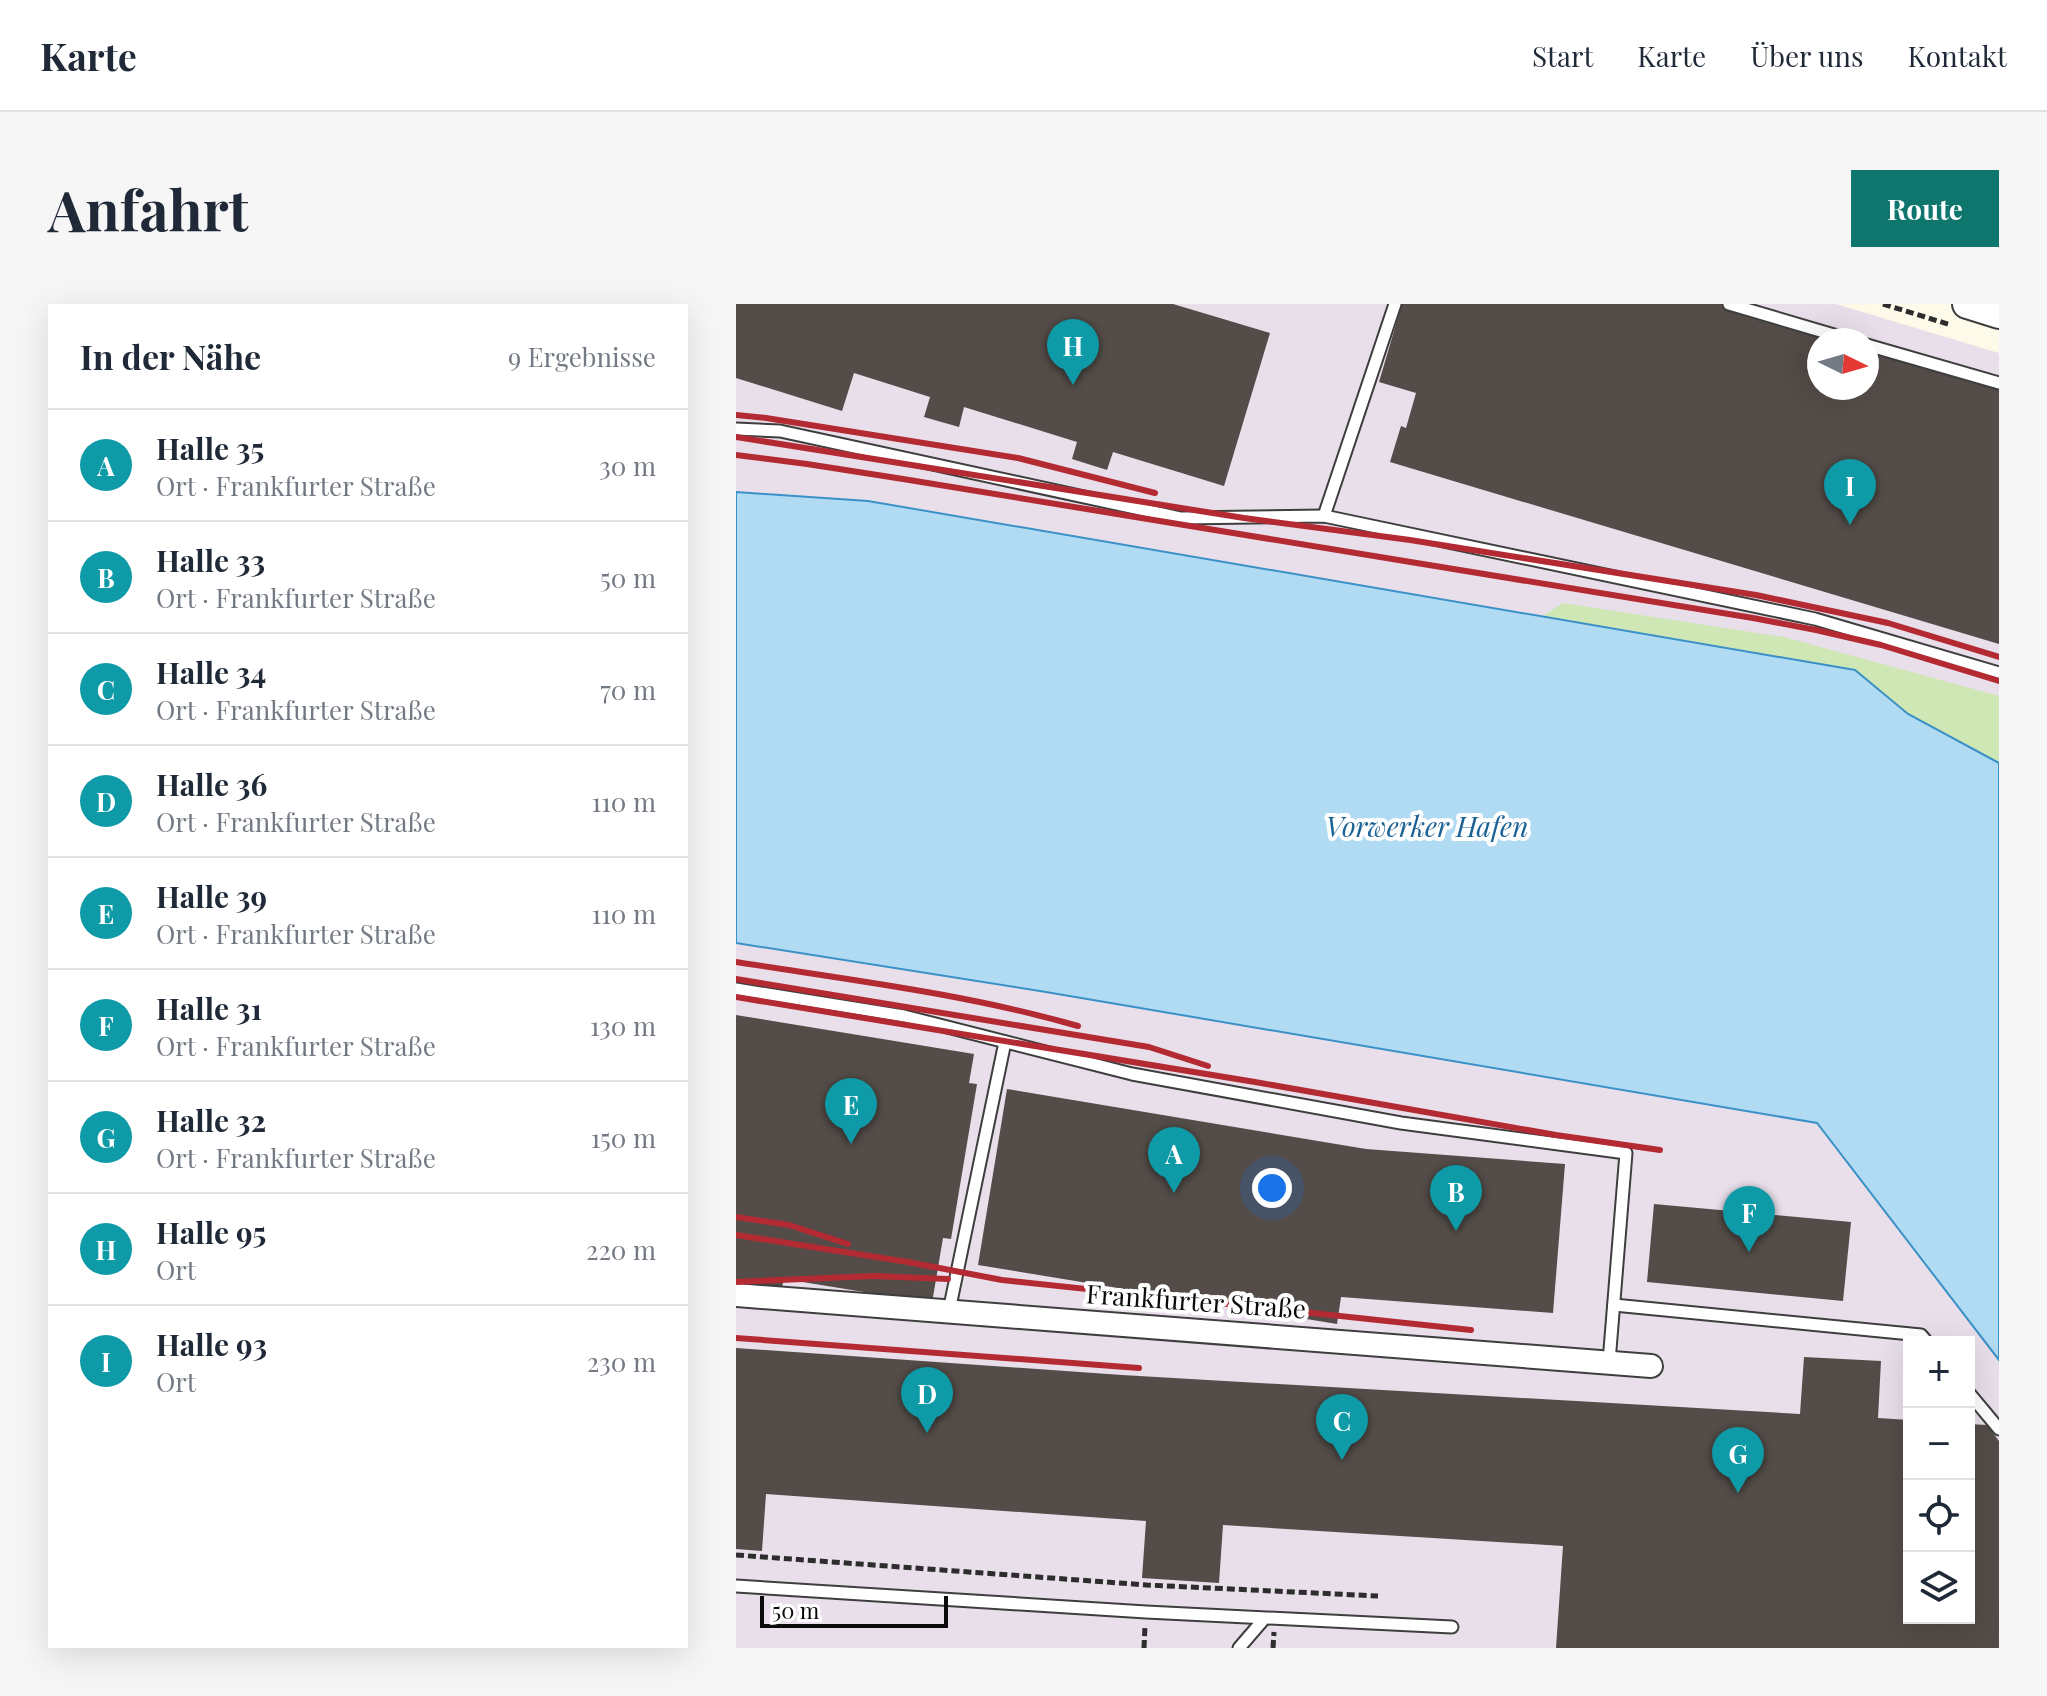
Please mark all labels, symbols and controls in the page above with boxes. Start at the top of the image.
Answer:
text: Karte [40,30,137,81]
text: Start [1532,37,1593,74]
text: Karte [1637,37,1706,74]
text: Über uns [1750,37,1863,74]
text: Kontakt [1907,37,2007,74]
button: Route [1851,170,1999,247]
text: Anfahrt [48,171,248,246]
pin: H [1047,319,1099,385]
north arrow [1807,328,1879,400]
text: In der Nähe [80,333,261,379]
text: 9 Ergebnisse [508,339,656,374]
text: Halle 35 [156,428,264,468]
text: A [97,448,115,483]
text: 30 m [599,448,656,483]
pin: I [1824,459,1876,525]
text: Ort · Frankfurter Straße [156,468,436,503]
text: Halle 33 [156,540,265,580]
text: B [97,560,115,595]
text: 50 m [600,560,656,595]
text: Ort · Frankfurter Straße [156,580,436,615]
text: Halle 34 [156,652,266,692]
text: C [97,672,115,707]
text: 70 m [600,672,656,707]
text: Ort · Frankfurter Straße [156,692,436,727]
text: Halle 36 [156,764,267,804]
text: D [96,784,116,819]
text: 110 m [592,784,656,819]
text: Ort · Frankfurter Straße [156,804,436,839]
water label: Vorwerker Hafen [1326,807,1528,844]
text: Halle 39 [156,876,267,916]
text: E [98,896,114,931]
text: 110 m [592,896,656,931]
text: Ort · Frankfurter Straße [156,916,436,951]
text: Halle 31 [156,988,262,1028]
text: F [98,1008,114,1043]
text: 130 m [590,1008,656,1043]
text: Ort · Frankfurter Straße [156,1028,436,1063]
pin: E [825,1078,877,1144]
text: Halle 32 [156,1100,266,1140]
text: G [96,1120,116,1155]
text: 150 m [591,1120,656,1155]
pin: A [1148,1127,1200,1193]
text: Ort · Frankfurter Straße [156,1140,436,1175]
pin: B [1430,1165,1482,1231]
your location [1252,1168,1292,1208]
pin: F [1723,1186,1775,1252]
text: Halle 95 [156,1212,266,1252]
text: H [96,1232,116,1267]
text: 220 m [586,1232,656,1267]
text: Ort [156,1252,196,1287]
street label: Frankfurter Straße [1085,1275,1307,1326]
text: Halle 93 [156,1324,267,1364]
map controls [1903,1336,1975,1624]
button: + [1903,1336,1975,1408]
text: I [101,1344,111,1379]
text: 230 m [587,1344,656,1379]
text: Ort [156,1364,196,1399]
pin: D [901,1367,953,1433]
pin: C [1316,1394,1368,1460]
button: − [1903,1408,1975,1480]
pin: G [1712,1427,1764,1493]
button: locate [1903,1480,1975,1552]
button: layers [1903,1552,1975,1624]
scale bar [760,1592,948,1628]
text: 50 m [772,1595,819,1625]

